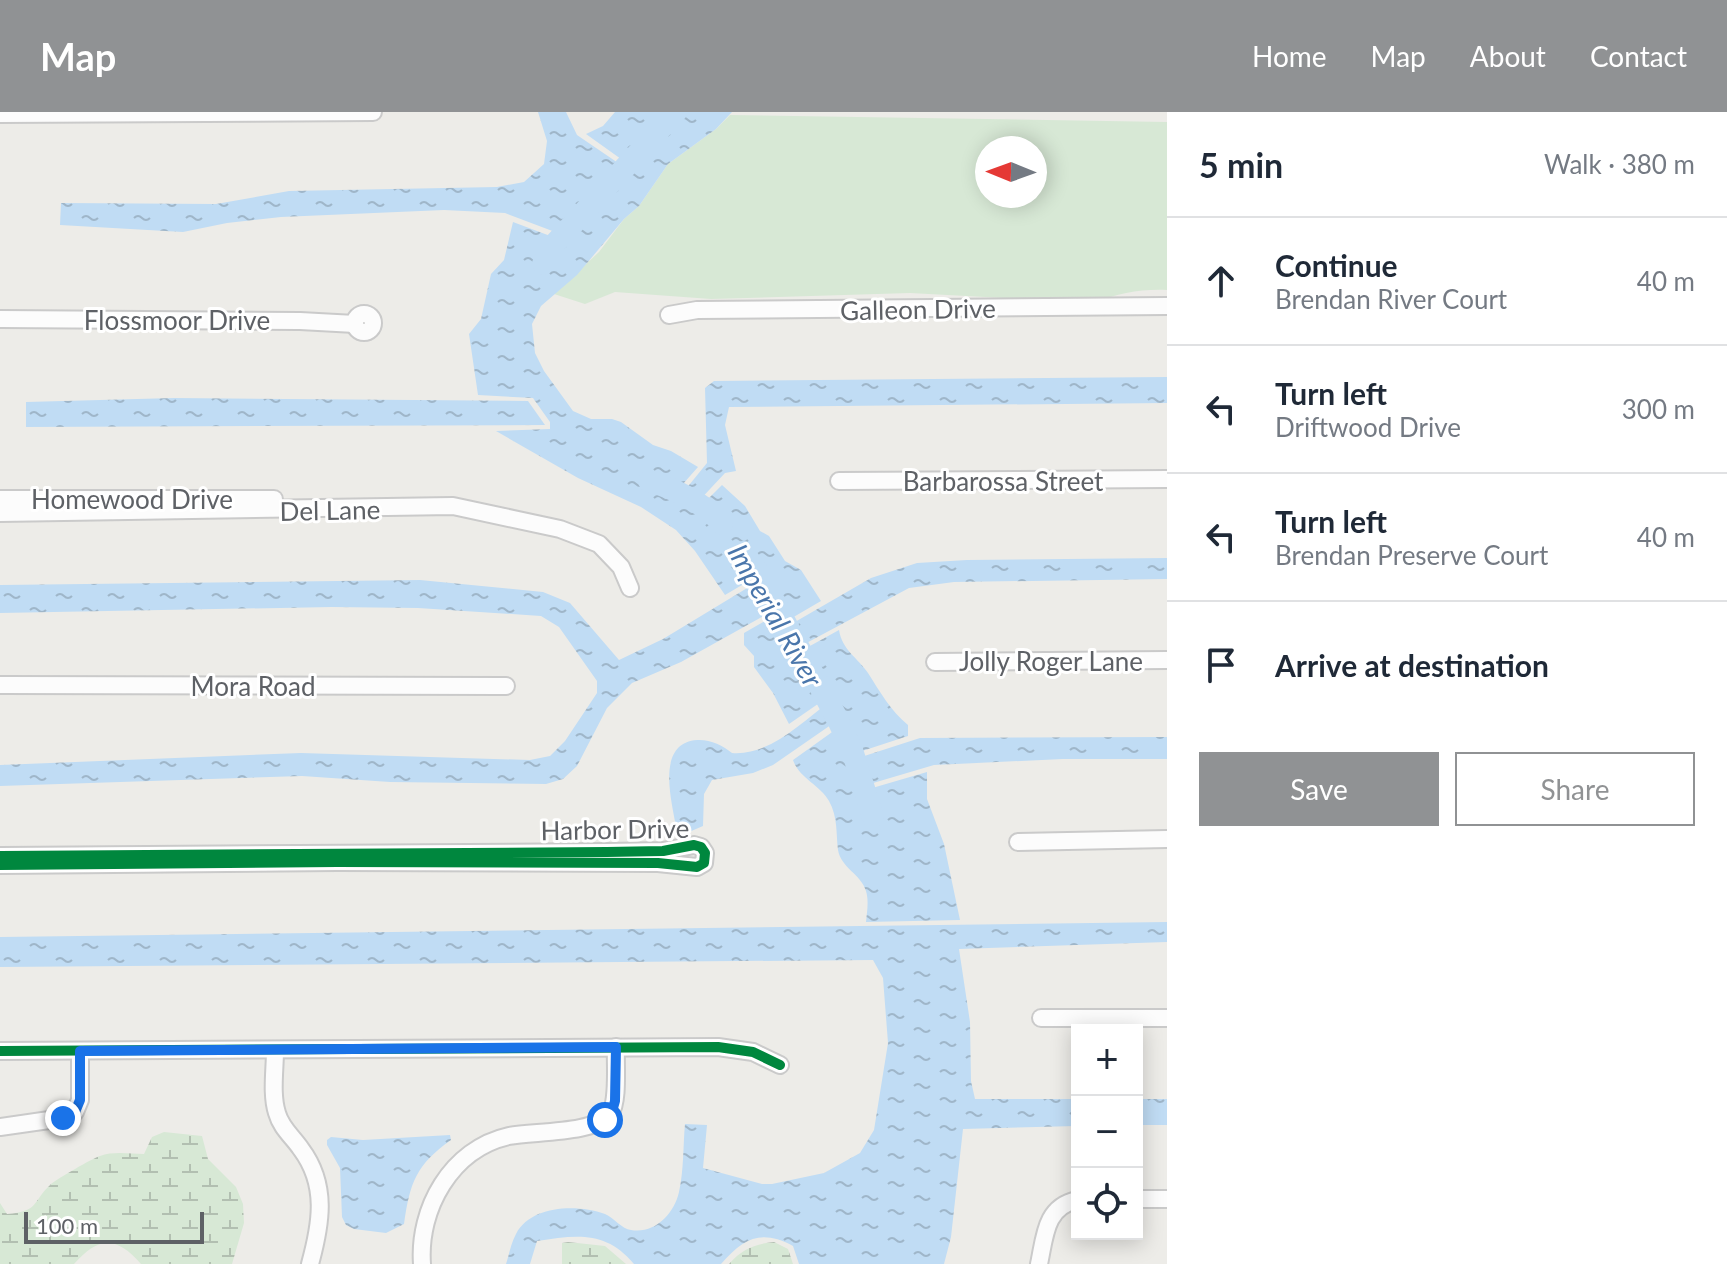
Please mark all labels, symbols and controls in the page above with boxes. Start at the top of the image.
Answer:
text: Map [40,33,116,79]
text: Home [1252,39,1327,73]
text: Map [1371,39,1426,73]
text: About [1470,39,1546,73]
text: Contact [1590,39,1687,73]
north arrow [975,136,1047,208]
text: 5 min [1199,144,1283,185]
text: Walk · 380 m [1544,148,1695,180]
text: Continue [1275,247,1398,283]
icon: ahead [1199,259,1243,303]
text: 40 m [1637,265,1695,297]
text: Brendan River Court [1275,283,1507,315]
street label: Galleon Drive [840,292,996,326]
street label: Flossmoor Drive [84,304,270,336]
text: Turn left [1275,375,1387,411]
icon: left [1199,387,1243,431]
text: 300 m [1622,393,1695,425]
text: Driftwood Drive [1275,411,1461,443]
street label: Barbarossa Street [903,465,1104,497]
street label: Homewood Drive [31,483,233,515]
street label: Del Lane [279,493,381,527]
text: Turn left [1275,503,1387,539]
icon: left [1199,515,1243,559]
text: 40 m [1637,521,1695,553]
water label: Imperial River [721,538,831,693]
text: Brendan Preserve Court [1275,539,1548,571]
icon: arrive [1199,643,1243,687]
street label: Jolly Roger Lane [959,645,1143,677]
text: Arrive at destination [1275,647,1549,683]
street label: Mora Road [191,670,315,702]
button: Save [1199,752,1439,826]
button: Share [1455,752,1695,826]
street label: Harbor Drive [540,812,690,846]
map controls [1071,1024,1143,1240]
button: + [1071,1024,1143,1096]
button: − [1071,1096,1143,1168]
route end [45,1100,81,1136]
route start [587,1102,623,1138]
button: locate [1071,1168,1143,1240]
scale bar [24,1208,204,1244]
text: 100 m [36,1212,98,1239]

